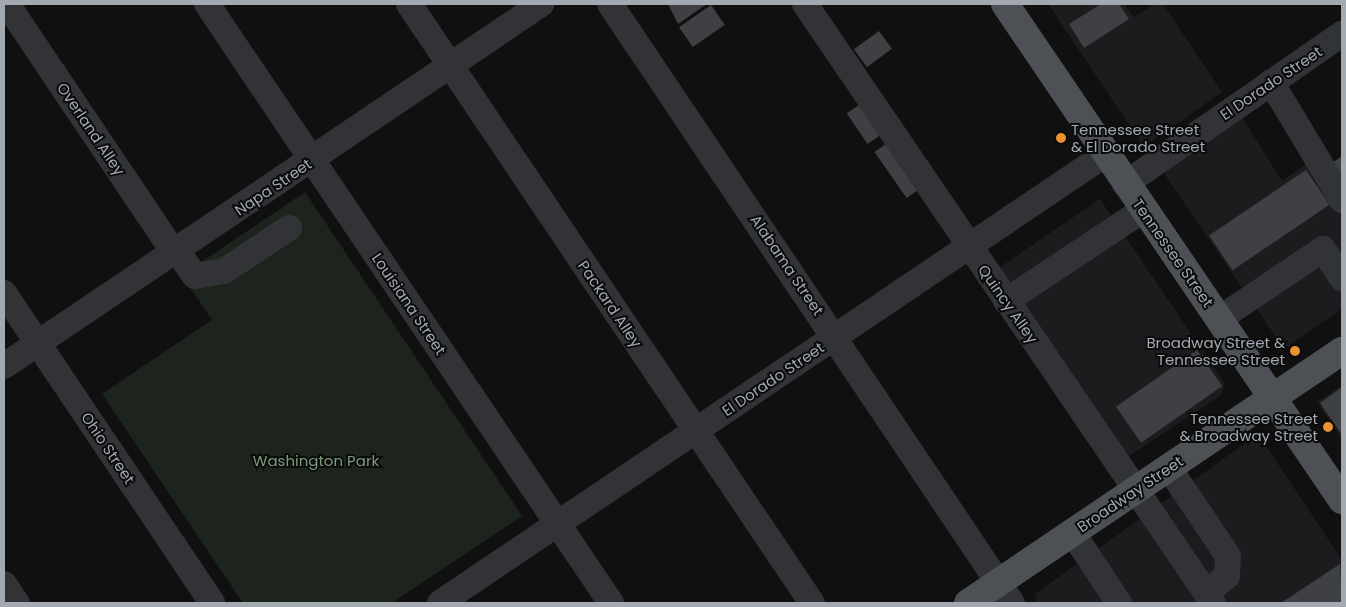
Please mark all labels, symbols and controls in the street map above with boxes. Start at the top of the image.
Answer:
street label: El Dorado Street [1217,42,1325,124]
street label: Overland Alley [53,79,129,179]
place label: Tennessee Street & El Dorado Street [1071,120,1205,155]
marker: Tennessee Street & El Dorado Street [1055,132,1067,144]
street label: Napa Street [231,155,315,219]
street label: Tennessee Street [1129,195,1217,311]
street label: Alabama Street [747,211,827,319]
street label: Louisiana Street [368,250,450,358]
street label: Packard Alley [574,257,646,351]
street label: Quincy Alley [974,261,1042,347]
place label: Broadway Street & Tennessee Street [1146,333,1285,368]
street label: El Dorado Street [719,338,827,420]
marker: Broadway Street & Tennessee Street [1289,345,1301,357]
street label: Ohio Street [77,409,139,487]
place label: Tennessee Street & Broadway Street [1179,409,1318,444]
marker: Tennessee Street & Broadway Street [1322,421,1334,433]
park label: Washington Park [253,452,379,470]
street label: Broadway Street [1074,452,1186,536]

